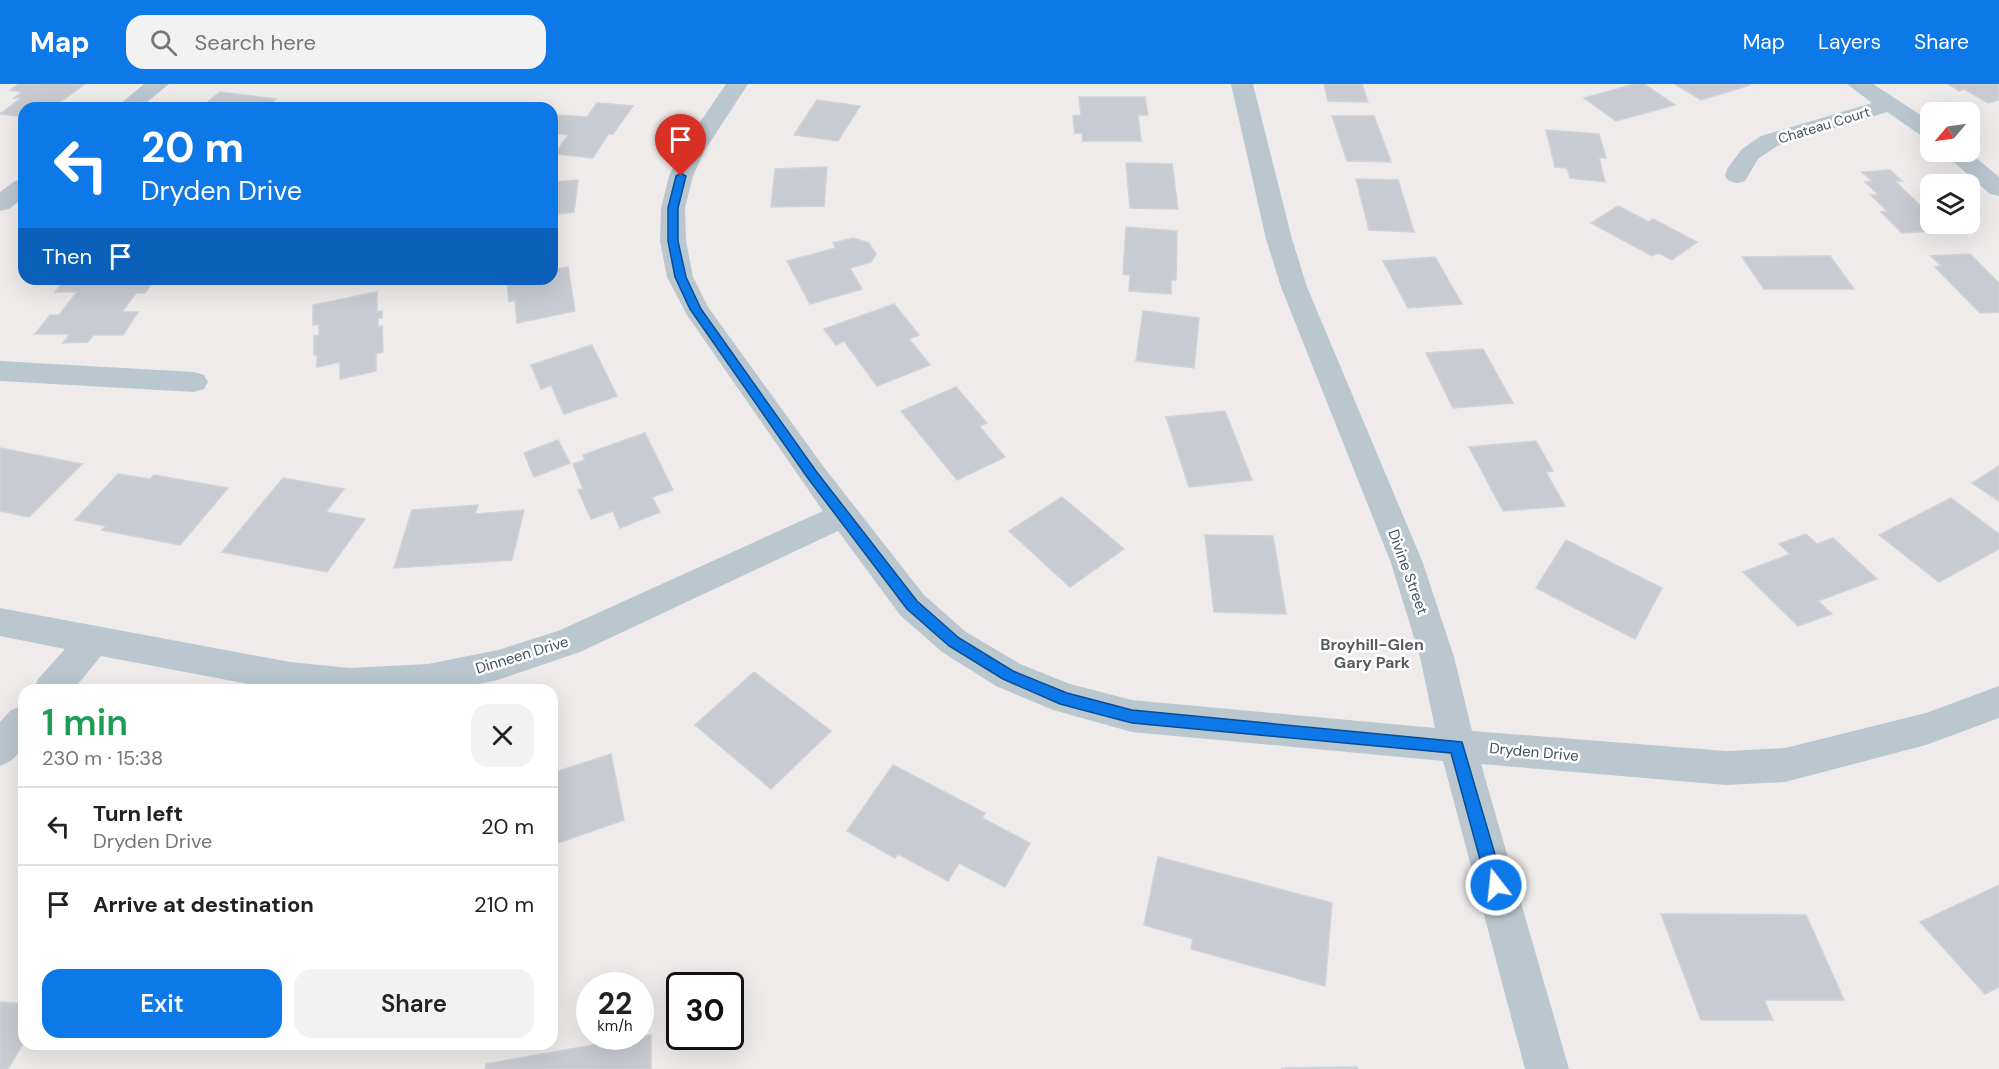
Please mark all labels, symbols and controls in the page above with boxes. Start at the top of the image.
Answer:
search box [126,15,546,69]
text: Map [30,24,90,61]
icon: search [147,26,180,59]
text: Search here [195,28,316,57]
text: Map [1743,28,1785,56]
text: Layers [1818,28,1881,56]
text: Share [1914,28,1969,56]
street label: Chateau Court [1776,102,1872,148]
north arrow [1920,102,1980,162]
map controls [1920,102,1980,234]
pin [655,114,706,176]
text: 20 m [141,120,244,175]
icon: arrive [664,123,697,156]
icon: left [42,126,120,204]
text: Dryden Drive [141,173,302,208]
button: layers [1920,174,1980,234]
icon: arrive [104,240,137,273]
text: Then [42,242,92,271]
street label: Divine Street [1383,527,1433,617]
street label: Dinneen Drive [473,631,571,679]
district label: Broyhill-Glen Gary Park [1320,634,1424,673]
text: 1 min [42,699,128,746]
button: close [471,704,534,767]
street label: Dryden Drive [1489,738,1579,766]
text: 230 m · 15:38 [42,745,163,771]
text: Turn left [93,799,183,828]
icon: left [42,810,75,843]
text: 20 m [481,812,534,841]
text: Dryden Drive [93,828,212,854]
position arrow [1464,853,1528,917]
icon: arrive [42,888,75,921]
text: Arrive at destination [93,890,314,919]
text: 210 m [474,890,534,919]
button: Exit [42,969,282,1038]
button: Share [294,969,534,1038]
speed limit sign: 30 [666,972,744,1050]
text: 22 [598,984,632,1023]
text: km/h [597,1016,633,1036]

